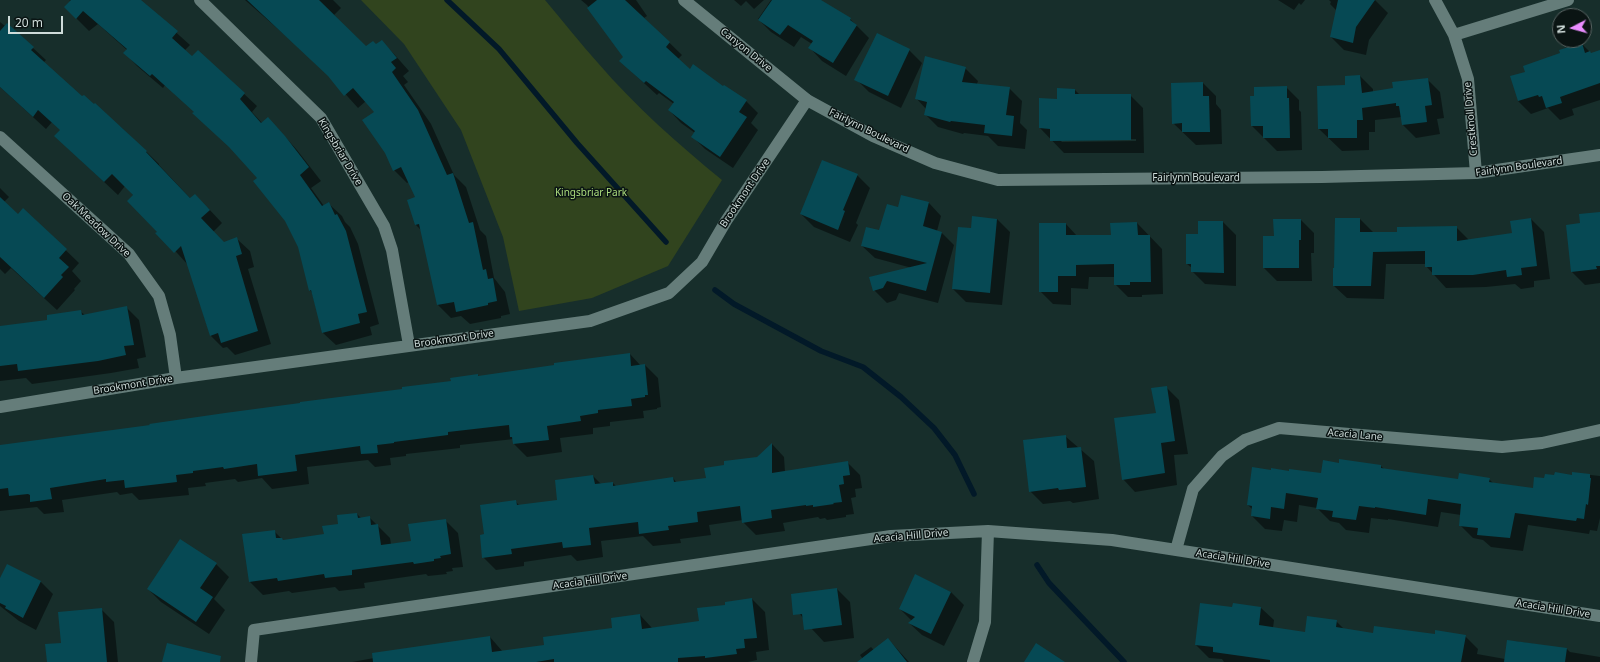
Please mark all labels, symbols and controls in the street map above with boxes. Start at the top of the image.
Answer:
scale bar [10,8,65,34]
north arrow [1552,8,1592,48]
text: 20 m [15,14,43,31]
text: N [1553,24,1568,34]
street label: Canyon Drive [718,26,774,74]
street label: Crestknoll Drive [1462,81,1480,157]
street label: Fairlynn Boulevard [827,106,911,156]
street label: Kingsbriar Drive [315,116,365,188]
street label: Fairlynn Boulevard [1475,155,1563,179]
street label: Brookmont Drive [718,156,772,230]
street label: Fairlynn Boulevard [1152,172,1240,184]
park label: Kingsbriar Park [555,187,627,199]
street label: Oak Meadow Drive [59,190,133,260]
street label: Brookmont Drive [413,327,495,351]
street label: Brookmont Drive [92,373,174,397]
street label: Acacia Lane [1327,427,1383,443]
street label: Acacia Hill Drive [873,527,949,545]
street label: Acacia Hill Drive [1195,547,1271,571]
street label: Acacia Hill Drive [552,570,628,592]
street label: Acacia Hill Drive [1515,597,1591,621]

